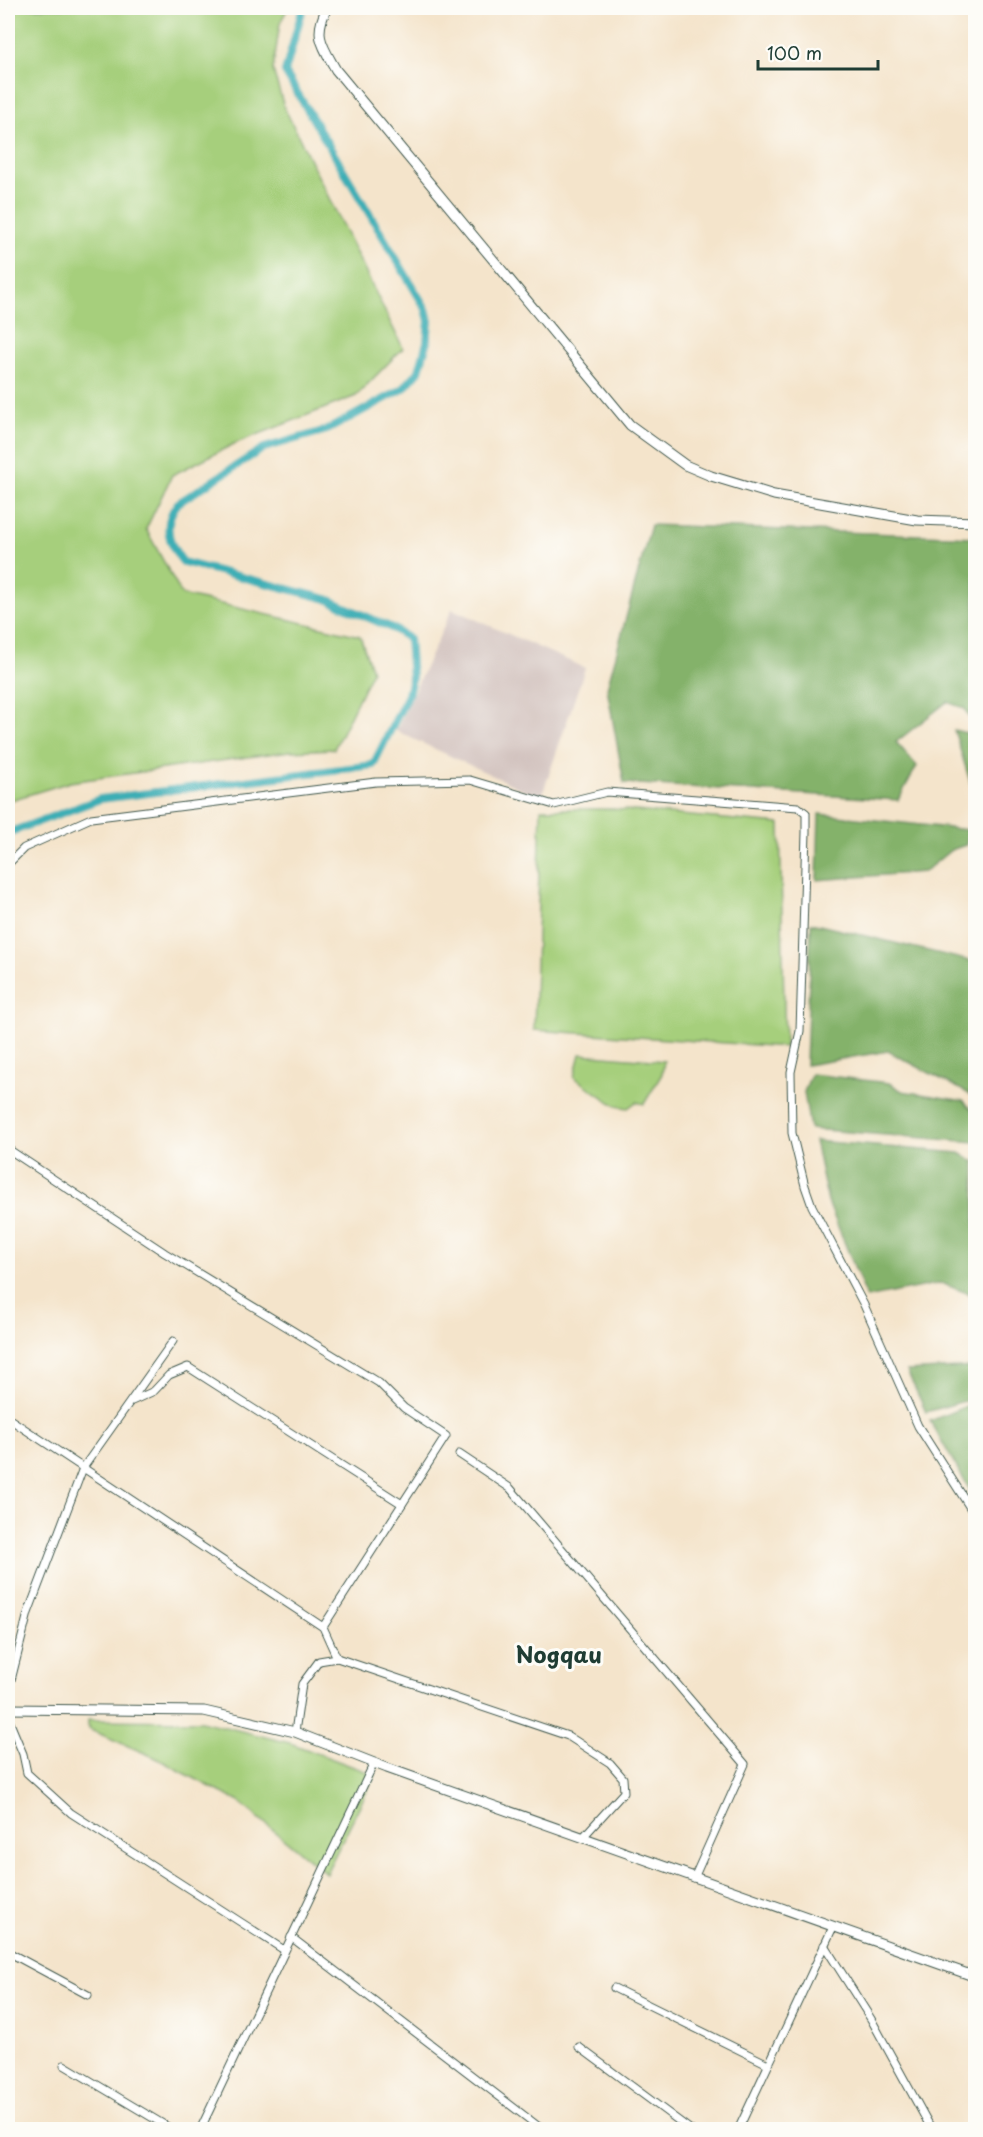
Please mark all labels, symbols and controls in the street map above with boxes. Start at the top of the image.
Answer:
scale bar [758,33,878,71]
text: 100 m [767,39,822,66]
district label: Nogqau [516,1637,602,1670]

